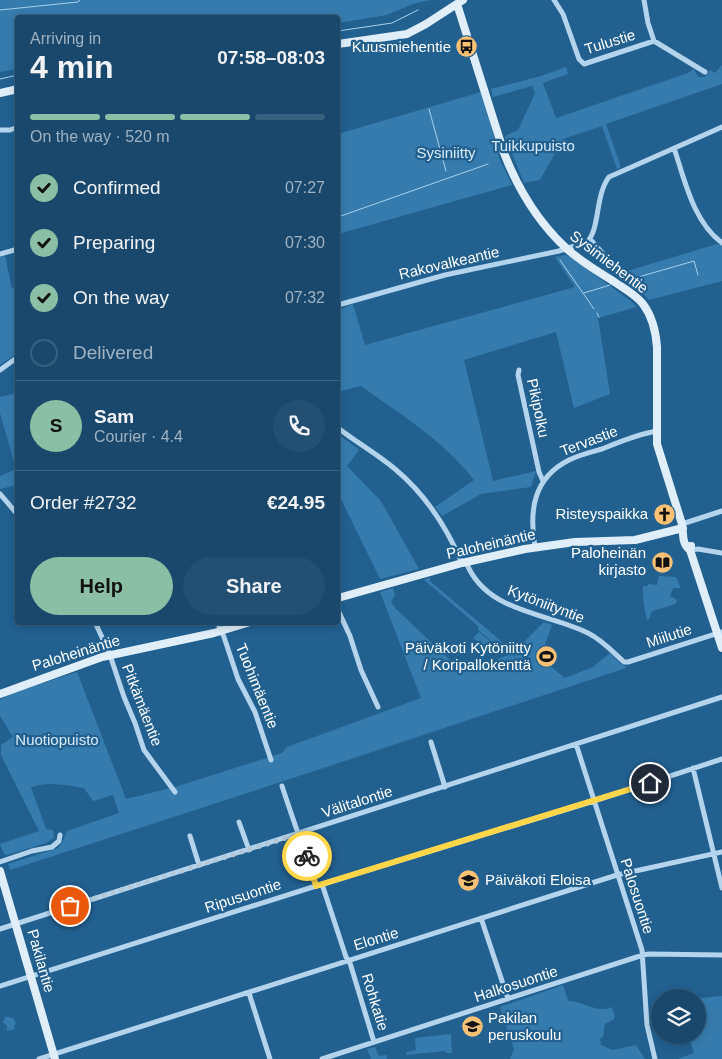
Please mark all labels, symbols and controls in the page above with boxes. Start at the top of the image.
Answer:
street label: Tulustie [583,26,637,57]
text: Arriving in [30,30,101,47]
bus stop icon: Kuusmiehentie [455,35,479,59]
place label: Kuusmiehentie [352,38,451,55]
text: 07:58–08:03 [217,47,325,68]
text: 4 min [30,49,114,85]
text: On the way · 520 m [30,128,170,145]
park label: Tuikkupuisto [491,137,575,154]
park label: Sysiniitty [416,144,476,161]
icon: check [30,174,58,202]
text: Confirmed [73,177,161,198]
text: 07:27 [285,179,325,196]
street label: Sysimiehentie [567,227,652,296]
icon: check [30,229,58,257]
text: Preparing [73,232,155,253]
text: 07:30 [285,234,325,251]
street label: Rakovalkeantie [397,243,501,282]
icon: check [30,284,58,312]
text: On the way [73,287,169,308]
text: 07:32 [285,289,325,306]
text: Delivered [73,342,153,363]
street label: Pikipolku [524,377,553,439]
button: phone [273,400,325,452]
text: Sam [94,406,134,427]
text: S [50,415,62,436]
street label: Tervastie [558,422,620,459]
text: Courier · 4.4 [94,428,183,445]
text: Order #2732 [30,492,137,513]
text: €24.95 [267,492,325,513]
church icon: Risteyspaikka [652,502,676,526]
place label: Risteyspaikka [555,505,649,522]
street label: Paloheinäntie [445,525,537,562]
place label: Paloheinän kirjasto [571,544,646,578]
library icon: Paloheinän kirjasto [650,550,674,574]
button: Help [30,557,173,615]
button: Share [183,557,325,615]
street label: Kytöniityntie [505,581,587,626]
street label: Miilutie [644,620,694,651]
street label: Paloheinäntie [30,631,122,674]
place label: Päiväkoti Kytöniitty / Koripallokenttä [405,639,532,673]
street label: Tuohimäentie [233,641,282,731]
sports icon: Päiväkoti Kytöniitty / Koripallokenttä [535,645,559,669]
street label: Pitkämäentie [119,661,166,748]
park label: Nuotiopuisto [15,731,99,748]
pin [629,762,671,804]
icon: home [636,769,664,797]
street label: Välitalontie [319,782,394,821]
courier [282,831,332,881]
icon: bike [293,842,321,870]
street label: Palosuontie [617,856,658,936]
school or university icon: Päiväkoti Eloisa [457,868,481,892]
place label: Päiväkoti Eloisa [485,871,592,888]
street label: Ripusuontie [203,875,283,916]
pin [49,885,91,927]
icon: bag [56,892,84,920]
street label: Elontie [351,924,400,953]
street label: Pakilantie [24,927,59,994]
street label: Halkosuontie [472,962,560,1005]
street label: Rohkatie [359,971,392,1033]
map controls [651,989,706,1044]
button: layers [651,989,706,1044]
place label: Pakilan peruskoulu [488,1009,561,1043]
school or university icon: Pakilan peruskoulu [460,1015,484,1039]

